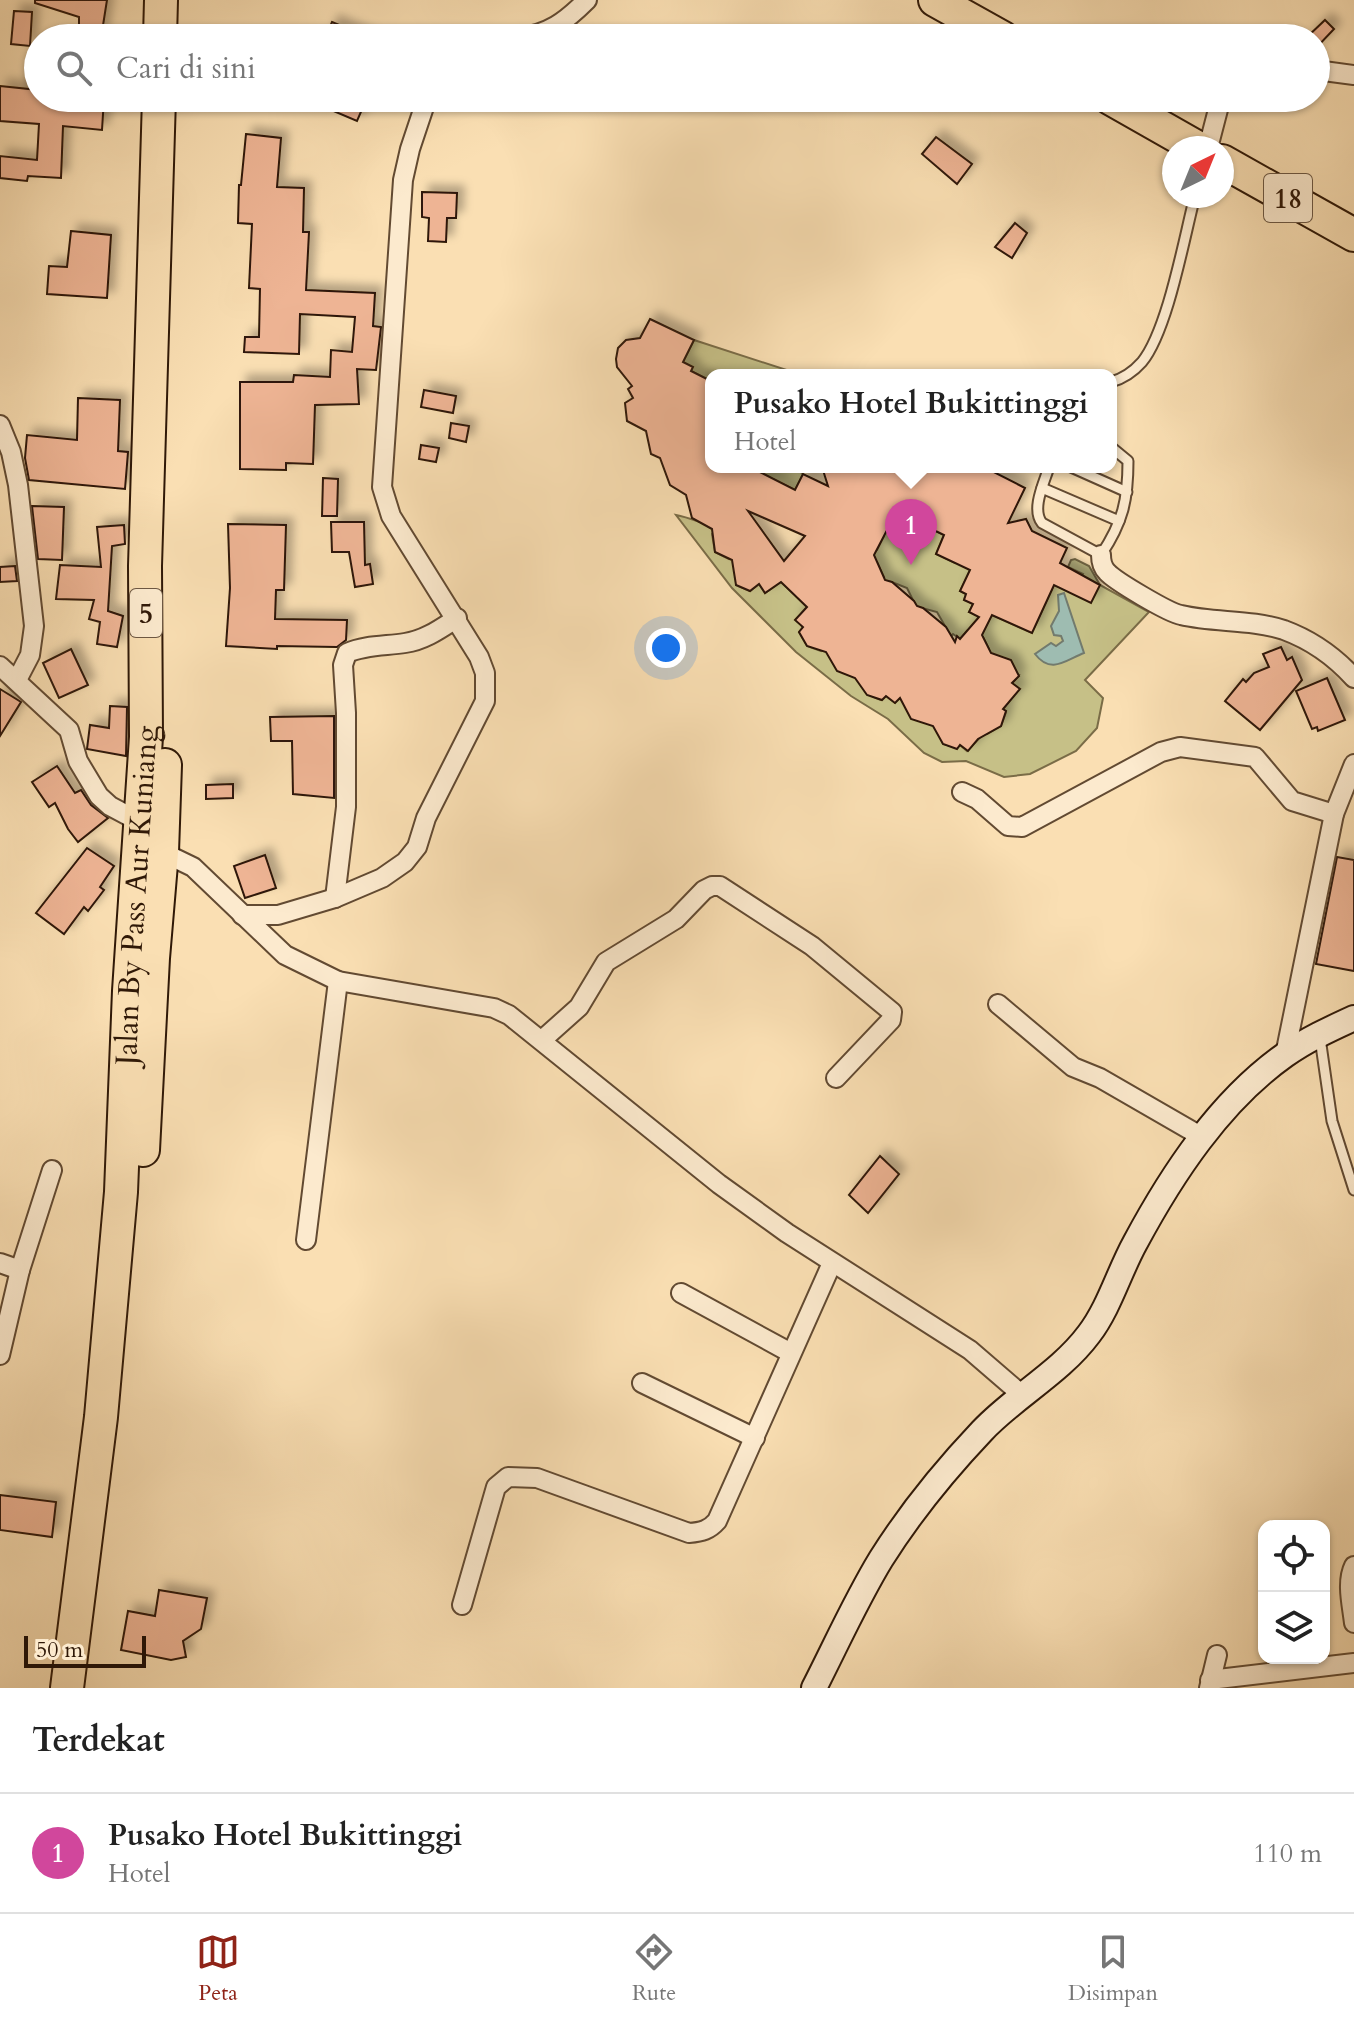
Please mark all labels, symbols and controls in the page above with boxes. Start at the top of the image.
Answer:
search box [24,24,1330,112]
icon: search [52,46,96,90]
text: Cari di sini [116,48,256,89]
north arrow [1162,136,1234,208]
road number: 18 [1264,174,1312,222]
popup [705,369,1117,473]
text: Pusako Hotel Bukittinggi [734,383,1088,424]
text: Hotel [734,424,796,459]
pin: 1 [885,499,937,565]
road number: 5 [130,589,162,637]
your location [646,628,686,668]
street label: Jalan By Pass Aur Kuniang [106,725,167,1070]
map controls [1258,1520,1330,1664]
button: locate [1258,1520,1330,1592]
button: layers [1258,1592,1330,1664]
scale bar [24,1632,146,1668]
text: 50 m [36,1635,83,1665]
text: Terdekat [32,1717,165,1763]
text: Pusako Hotel Bukittinggi [108,1815,462,1856]
text: 1 [51,1836,65,1871]
text: 110 m [1253,1836,1322,1871]
text: Hotel [108,1856,170,1891]
tab: Peta [196,1930,240,2008]
tab: Rute [632,1930,676,2008]
tab: Disimpan [1068,1930,1158,2008]

